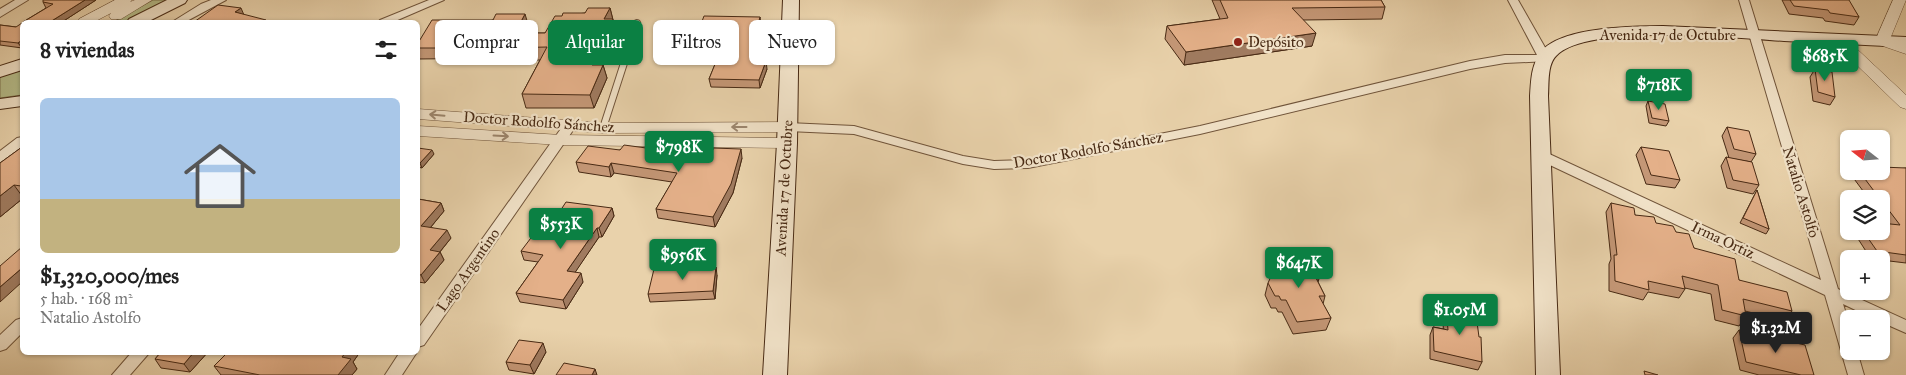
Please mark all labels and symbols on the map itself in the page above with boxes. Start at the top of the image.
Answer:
street label: Avenida 17 de Octubre [1599,26,1736,44]
place label: Depósito [1248,33,1304,51]
marker: Depósito [1232,36,1244,48]
pin: $685K [1790,39,1860,82]
pin: $718K [1624,68,1694,111]
street label: Doctor Rodolfo Sánchez [463,108,615,136]
one-way arrow [429,111,445,120]
street label: Avenida 17 de Octubre [771,119,797,258]
one-way arrow [731,122,748,132]
street label: Doctor Rodolfo Sánchez [1012,128,1164,172]
pin: $798K [644,130,714,173]
north arrow [1840,130,1890,180]
one-way arrow [493,132,509,141]
street label: Natalio Astolfo [1779,144,1824,240]
pin: $553K [526,208,596,250]
street label: Irma Ortiz [1689,218,1758,262]
street label: Lago Argentino [433,225,504,315]
pin: $956K [648,238,718,281]
pin: $647K [1264,246,1334,289]
pin: $1.05M [1419,294,1501,336]
pin: $1.32M [1735,312,1817,354]

